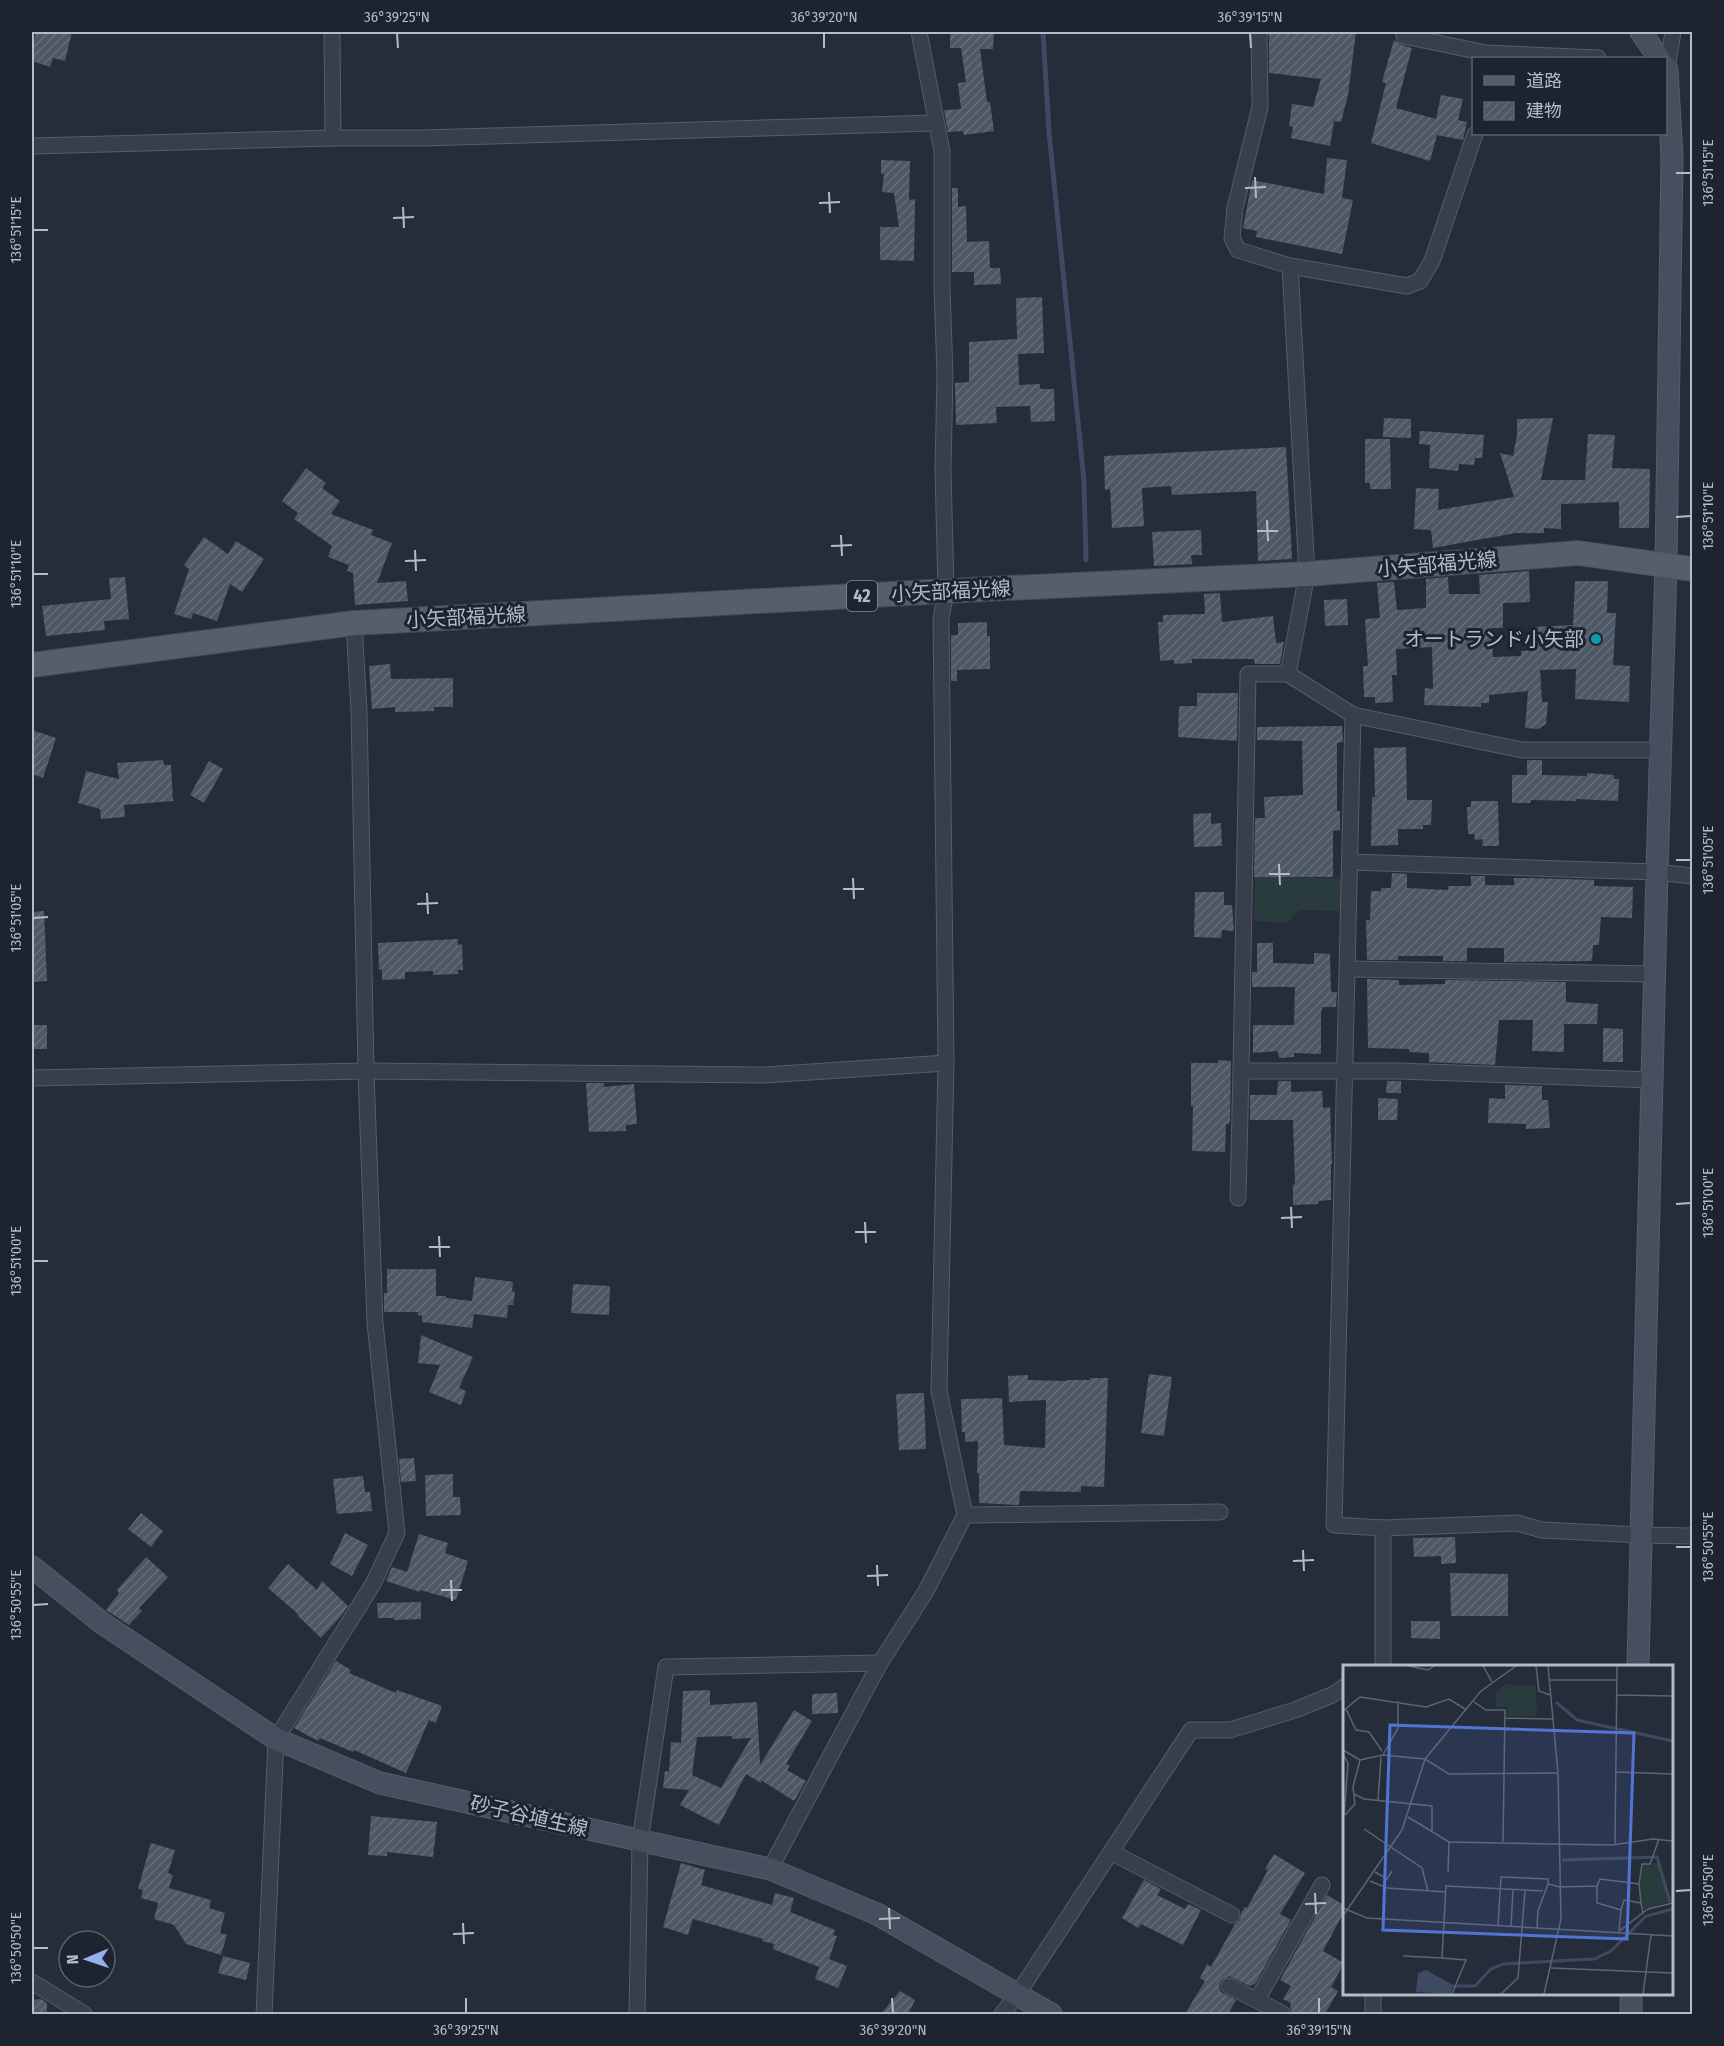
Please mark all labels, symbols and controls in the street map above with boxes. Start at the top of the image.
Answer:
text: 36°39'25"N [364,8,430,26]
text: 36°39'20"N [790,8,858,26]
text: 36°39'15"N [1217,8,1283,26]
legend [1472,57,1667,135]
text: 道路 [1526,70,1562,92]
text: 建物 [1526,100,1562,122]
text: 136°51'15"E [1699,140,1717,206]
text: 136°51'15"E [7,197,25,263]
text: 136°51'10"E [1699,482,1717,550]
text: 136°51'10"E [7,540,25,608]
street label: 小矢部福光線 [1376,547,1498,581]
street label: 小矢部福光線 [890,576,1012,606]
road number: 42 [847,581,877,611]
street label: 小矢部福光線 [405,602,527,632]
place label: オートランド小矢部 [1404,627,1584,651]
marker: オートランド小矢部 [1589,632,1603,646]
text: 136°51'05"E [1699,826,1717,894]
text: 136°51'05"E [7,884,25,952]
text: 136°51'00"E [1699,1168,1717,1238]
text: 136°51'00"E [7,1226,25,1296]
text: 136°50'55"E [1699,1512,1717,1582]
text: 136°50'55"E [7,1570,25,1640]
inset map [1343,1665,1673,1995]
street label: 砂子谷埴生線 [468,1791,590,1841]
text: 136°50'50"E [1699,1854,1717,1926]
text: 136°50'50"E [7,1912,25,1984]
north arrow [57,1929,117,1989]
text: N [63,1954,82,1965]
text: 36°39'25"N [433,2021,499,2039]
text: 36°39'20"N [859,2021,927,2039]
text: 36°39'15"N [1286,2021,1352,2039]

